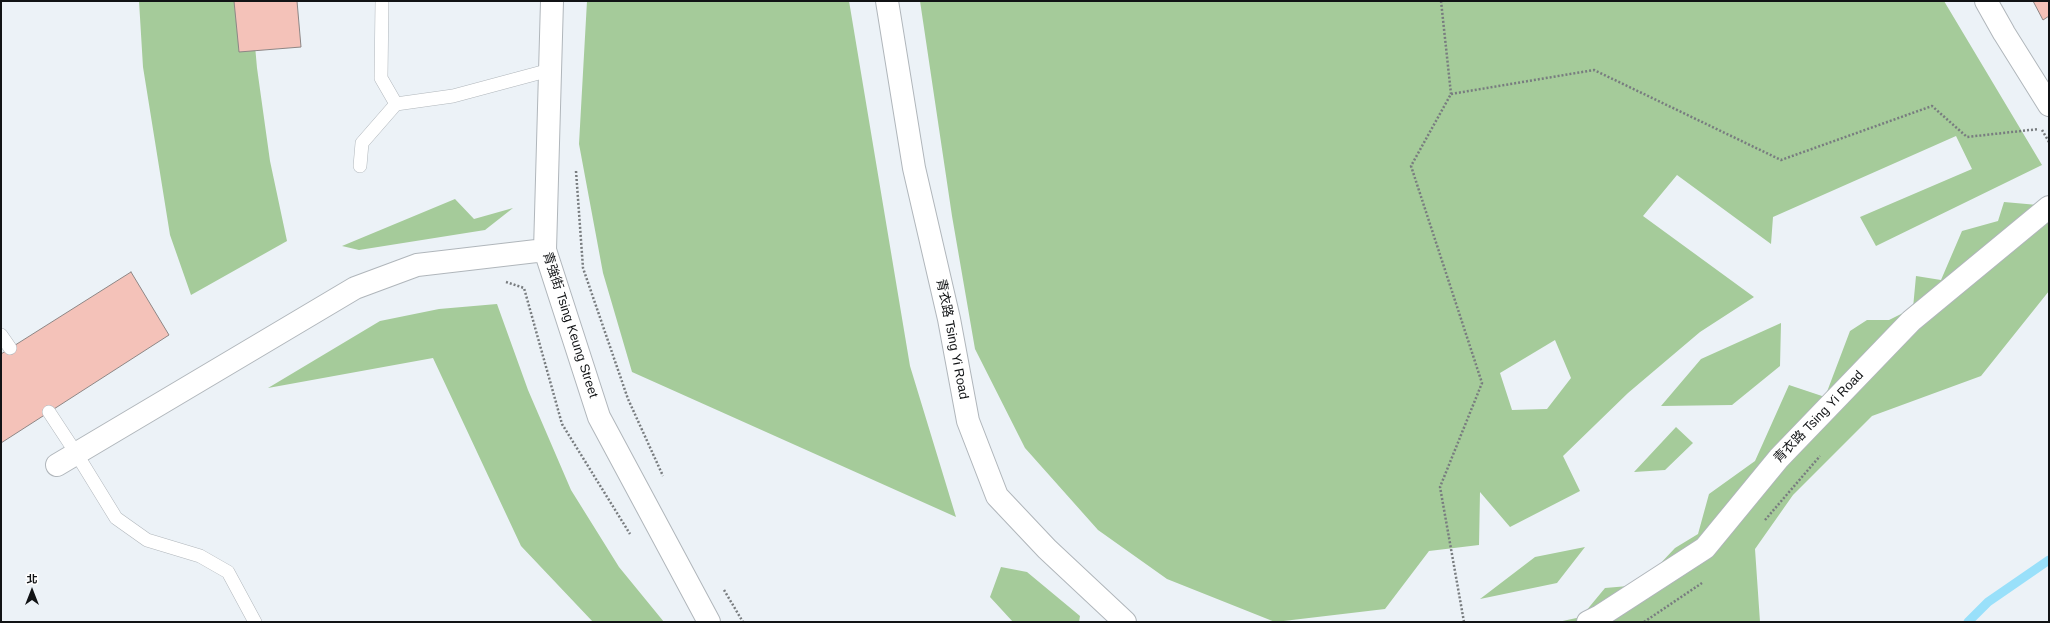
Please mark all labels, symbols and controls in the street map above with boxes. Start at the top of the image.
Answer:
street label: 青強街 Tsing Keung Street [539,250,601,400]
street label: 青衣路 Tsing Yi Road [933,277,971,401]
street label: 青衣路 Tsing Yi Road [1771,368,1867,466]
north arrow [12,571,52,611]
text: 北 [27,573,38,585]

